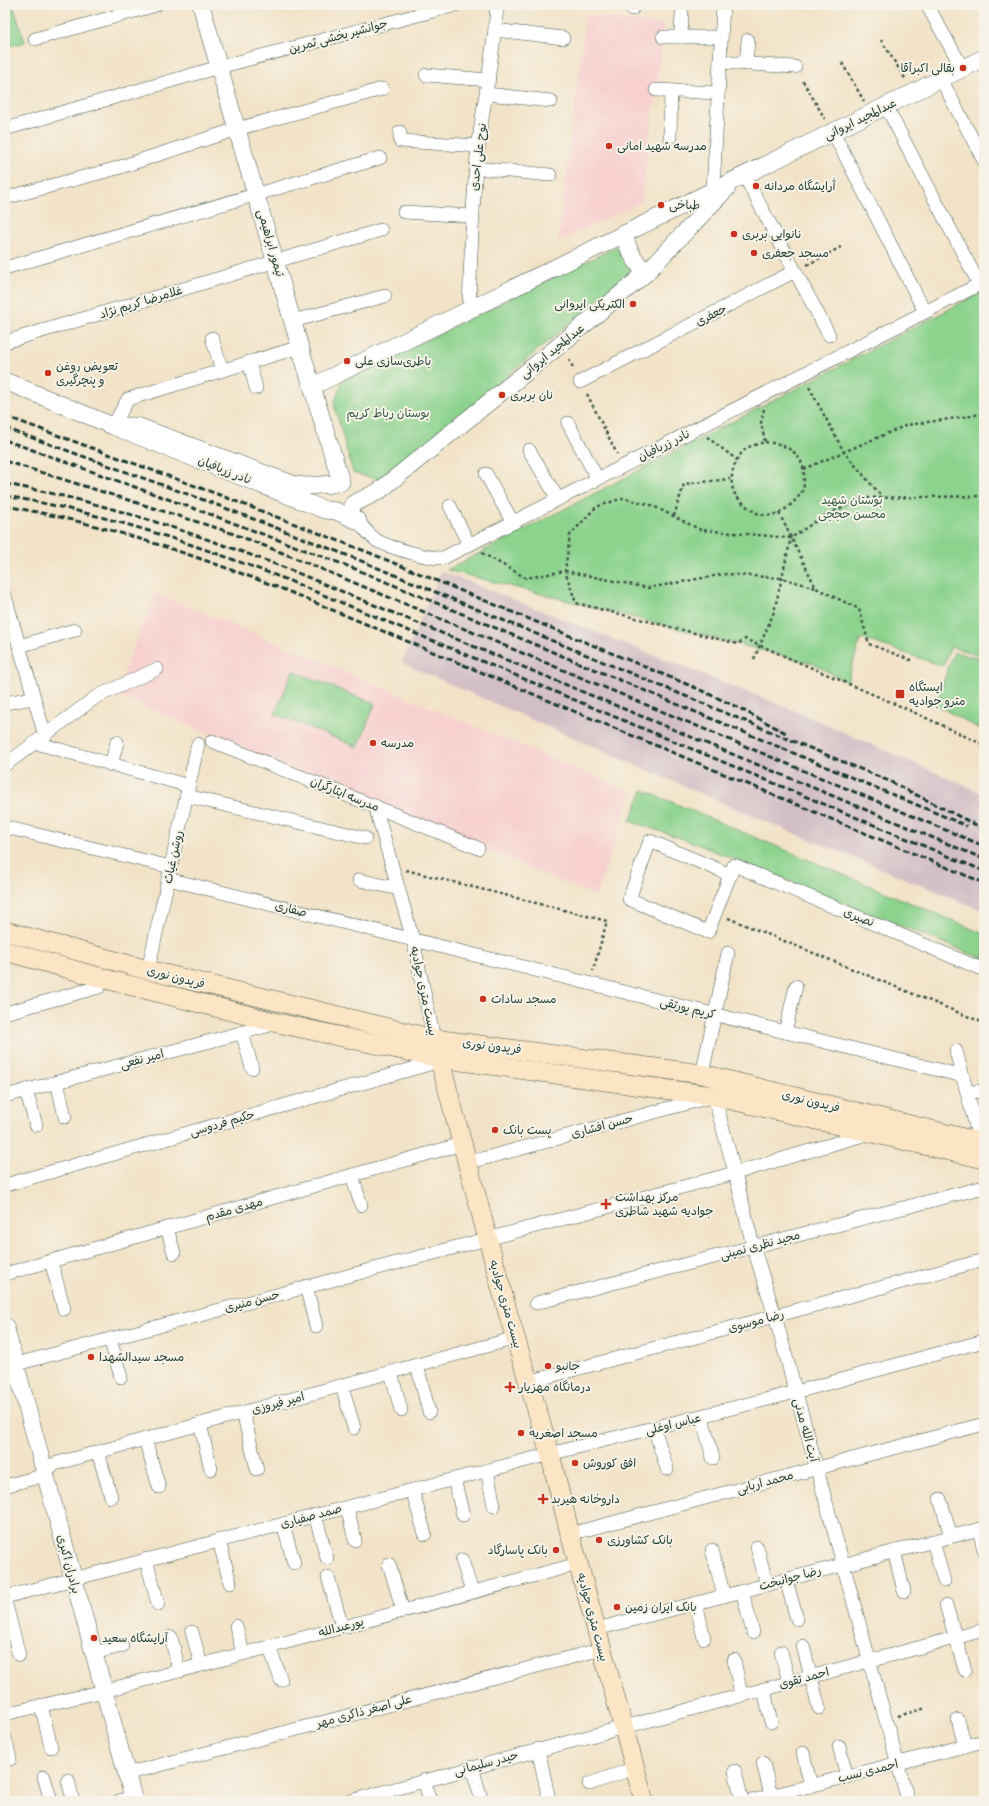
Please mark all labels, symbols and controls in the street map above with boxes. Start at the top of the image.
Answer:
street label: جوانشیر بخشی ثمرین [287,15,389,57]
place label: بقالی اکبرآقا [901,60,955,76]
marker: بقالی اکبرآقا [958,63,968,73]
street label: عبدالمجید ایروانی [821,95,899,143]
street label: نوح علی احدی [466,122,490,192]
place label: مدرسه شهید امانی [617,138,707,154]
marker: مدرسه شهید امانی [604,141,614,151]
place label: آٰرایشگاه مردانه [764,177,836,193]
marker: آٰرایشگاه مردانه [751,181,761,191]
place label: طباخی [669,197,700,213]
marker: طباخی [656,200,666,210]
street label: تیمور ابراهیمی [254,207,288,279]
place label: نانوایی بربری [742,226,802,242]
marker: نانوایی بربری [729,229,739,239]
place label: مسجد جعفری [762,245,829,261]
marker: مسجد جعفری [749,248,759,258]
street label: غلامرضا کریم نژاد [98,282,185,323]
place label: الکتریکی ایروانی [554,296,625,312]
marker: الکتریکی ایروانی [628,299,638,309]
street label: جعفری [693,300,729,330]
street label: عبدالمجید ایروانی [516,320,588,382]
place label: باطری‌سازی علی [355,353,431,369]
marker: باطری‌سازی علی [342,356,352,366]
place label: تعویض روغن و پنچرگیری [56,358,119,388]
marker: تعویض روغن و پنچرگیری [43,368,53,378]
place label: نان بربری [510,387,553,403]
marker: نان بربری [497,390,507,400]
park label: بوستان رباط کریم [346,405,430,422]
street label: نادر زربافیان [635,425,693,465]
street label: نادر زربافیان [196,452,254,488]
park label: بوستان شهید محسن حججی [818,492,886,522]
place label: ایستگاه مترو جوادیه [909,679,966,709]
marker: ایستگاه مترو جوادیه [894,688,906,700]
place label: مدرسه [381,735,414,750]
marker: مدرسه [368,738,378,748]
street label: مدرسه ایثارگران [309,773,382,814]
street label: روشن غیاث [160,829,186,885]
street label: صفاری [274,897,309,920]
street label: نصیری [842,904,877,929]
street label: بیست متری جوادیه [407,945,441,1037]
street label: فریدون نوری [145,962,207,992]
place label: مسجد سادات [491,991,557,1007]
street label: کریم پورتقی [658,993,717,1024]
marker: مسجد سادات [478,994,488,1004]
street label: فریدون نوری [462,1034,522,1058]
street label: امیر نفعی [118,1045,166,1073]
street label: فریدون نوری [780,1086,842,1116]
street label: حکیم فردوسی [188,1106,257,1141]
street label: حسن افشاری [569,1110,635,1141]
place label: پست بانک [503,1122,551,1138]
marker: پست بانک [490,1125,500,1135]
place label: مرکز بهداشت جوادیه شهید شاطری [615,1189,714,1219]
street label: مهدی مقدم [203,1193,265,1226]
marker: مرکز بهداشت جوادیه شهید شاطری [600,1198,612,1210]
street label: مجید نظری نمینی [718,1227,802,1263]
street label: بیست متری جوادیه [486,1258,526,1350]
street label: حسن منیری [223,1286,281,1315]
street label: رضا موسوی [726,1306,786,1336]
place label: مسجد سیدالشهدا [99,1349,184,1365]
marker: مسجد سیدالشهدا [86,1352,96,1362]
place label: جانبو [555,1358,580,1374]
marker: جانبو [543,1361,553,1371]
place label: درمانگاه مهزیار [518,1379,591,1394]
marker: درمانگاه مهزیار [504,1381,516,1393]
street label: امیر فیروزی [250,1388,306,1418]
street label: آیت‌ الله مدنی [790,1396,822,1465]
street label: عباس اوغلی [643,1409,703,1439]
place label: مسجد اصغریه [529,1425,598,1441]
marker: مسجد اصغریه [516,1428,526,1438]
place label: افق کوروش [583,1455,636,1471]
marker: افق کوروش [570,1458,580,1468]
street label: محمد اربابی [735,1467,795,1497]
place label: داروخانه هیربد [551,1491,620,1507]
marker: داروخانه هیربد [538,1494,548,1504]
street label: صمد صفیاری [278,1500,343,1531]
place label: بانک کشاورزی [607,1532,673,1548]
street label: برادران اکبری [53,1533,85,1595]
marker: بانک کشاورزی [594,1535,604,1545]
place label: بانک پاسارگاد [488,1542,548,1558]
marker: بانک پاسارگاد [551,1545,561,1555]
street label: رضا جوانبخت [757,1562,823,1594]
street label: بیست متری جوادیه [573,1571,613,1663]
place label: بانک ایران زمین [625,1599,697,1615]
marker: بانک ایران زمین [612,1602,622,1612]
street label: پورعبدالله [317,1613,365,1641]
place label: آرایشگاه سعید [102,1630,169,1645]
marker: آرایشگاه سعید [89,1633,99,1643]
street label: احمد تقوی [777,1664,831,1691]
street label: علی اصغر ذاکری مهر [314,1691,413,1732]
street label: حیدر سلیمانی [452,1747,520,1779]
street label: احمدی نسب [836,1756,900,1786]

